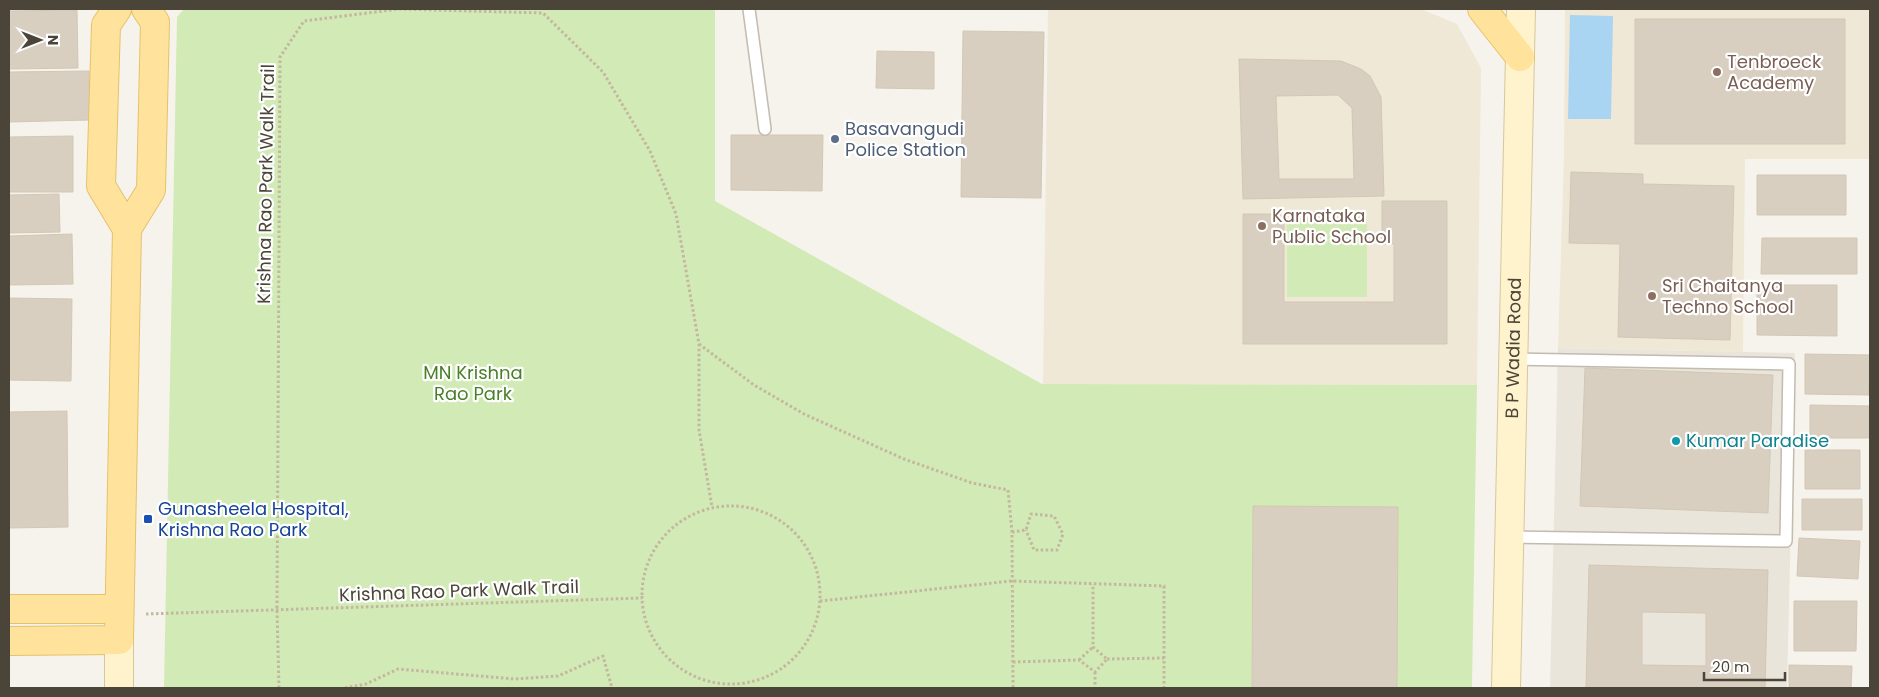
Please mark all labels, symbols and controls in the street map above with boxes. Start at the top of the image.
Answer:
north arrow [15,15,65,65]
text: N [43,35,63,45]
place label: Tenbroeck Academy [1727,49,1822,95]
street label: Krishna Rao Park Walk Trail [251,64,280,304]
marker: Tenbroeck Academy [1711,66,1723,78]
place label: Basavangudi Police Station [845,116,966,162]
marker: Basavangudi Police Station [829,133,841,145]
place label: Karnataka Public School [1272,203,1391,249]
marker: Karnataka Public School [1256,220,1268,232]
place label: Sri Chaitanya Techno School [1662,273,1794,319]
street label: B P Wadia Road [1499,277,1527,419]
marker: Sri Chaitanya Techno School [1646,290,1658,302]
park label: MN Krishna Rao Park [423,360,523,406]
place label: Kumar Paradise [1686,428,1829,453]
marker: Kumar Paradise [1670,435,1682,447]
place label: Gunasheela Hospital, Krishna Rao Park [158,496,349,542]
marker: Gunasheela Hospital, Krishna Rao Park [142,513,154,525]
street label: Krishna Rao Park Walk Trail [339,574,579,607]
scale bar [1704,650,1785,682]
text: 20 m [1712,656,1750,677]

